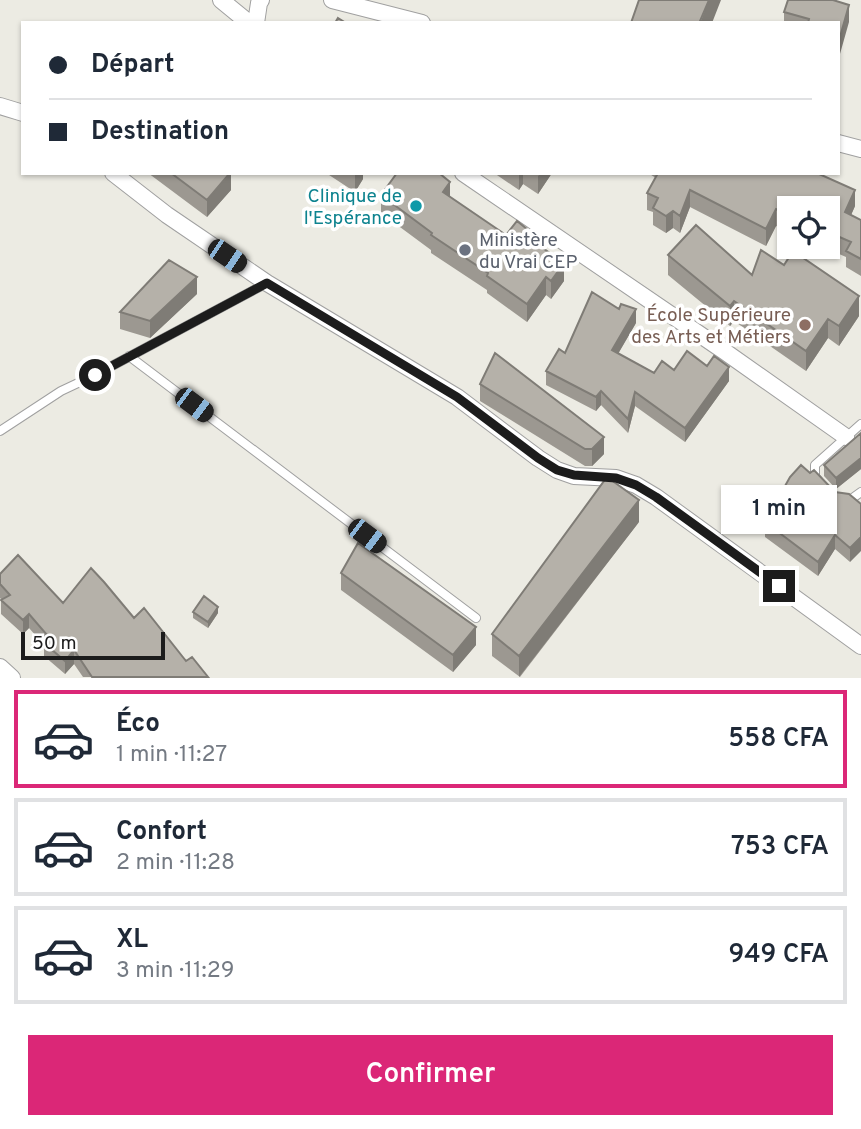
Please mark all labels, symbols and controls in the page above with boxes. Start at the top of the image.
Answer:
text: Départ [91,49,175,82]
text: Destination [91,116,229,149]
place label: Clinique de l'Espérance [304,185,402,231]
map controls [777,196,840,259]
button: locate [777,196,840,259]
marker: Clinique de l'Espérance [408,198,424,214]
place label: Ministère du Vrai CEP [479,229,577,275]
car [204,236,251,276]
marker: Ministère du Vrai CEP [457,242,473,258]
place label: École Supérieure des Arts et Métiers [631,303,791,350]
marker: École Supérieure des Arts et Métiers [797,317,813,333]
route start [79,359,111,391]
car [171,384,218,426]
callout: 1 min [721,484,837,534]
text: 1 min [752,495,806,524]
car [344,515,391,557]
route end [763,570,795,602]
scale bar [21,628,164,660]
text: 50 m [32,632,77,656]
icon: car [32,708,95,771]
text: Éco [116,708,160,741]
text: 558 CFA [728,723,829,756]
text: 1 min · 11:27 [116,741,227,770]
icon: car [32,816,95,879]
text: Confort [116,816,207,849]
text: 753 CFA [731,831,829,864]
text: 2 min · 11:28 [116,849,235,878]
icon: car [32,924,95,987]
text: XL [116,924,148,957]
text: 949 CFA [728,939,829,972]
text: 3 min · 11:29 [116,957,234,986]
button: Confirmer [28,1035,833,1115]

